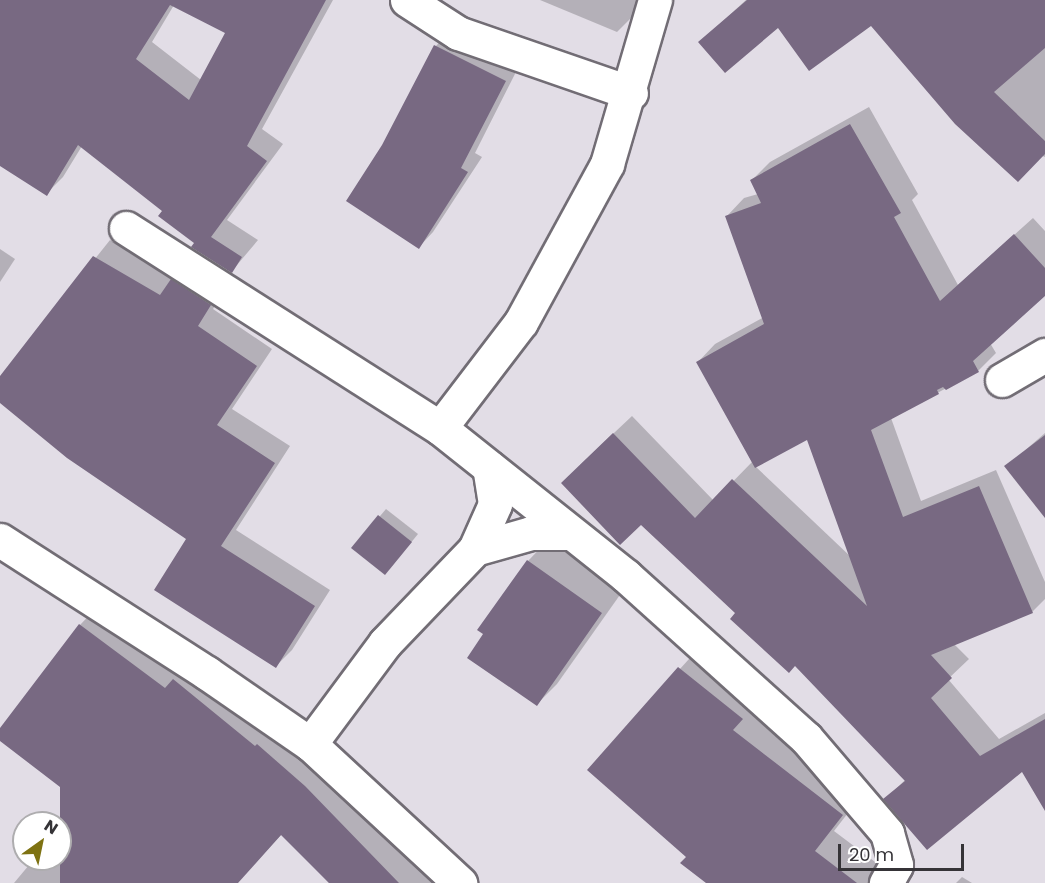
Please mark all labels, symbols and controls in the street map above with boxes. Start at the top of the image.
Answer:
north arrow [12,811,72,871]
text: N [40,814,62,840]
scale bar [841,832,967,870]
text: 20 m [849,842,894,867]

